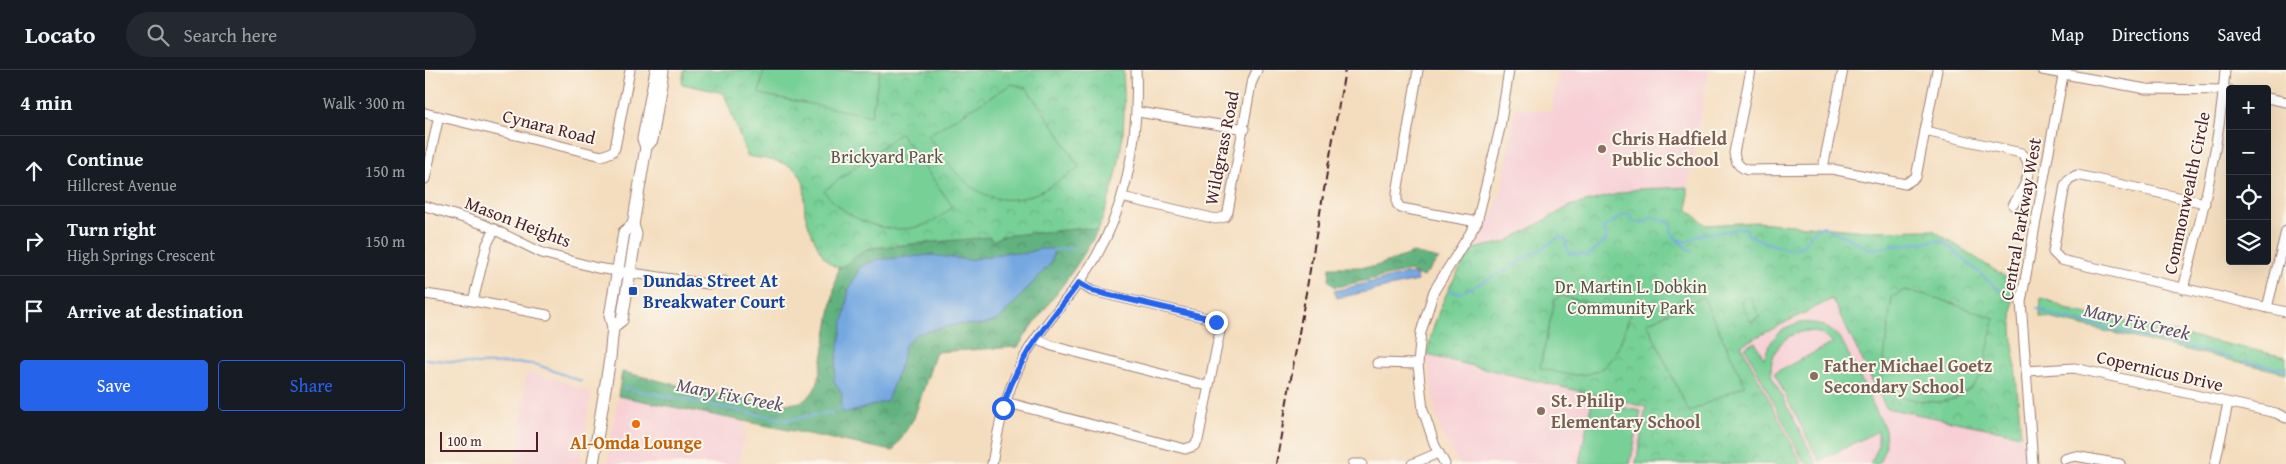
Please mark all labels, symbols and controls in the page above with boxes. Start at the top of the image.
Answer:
search box [126,12,476,57]
text: Locato [25,17,96,52]
icon: search [144,21,172,49]
text: Search here [184,21,277,49]
text: Map [2051,21,2084,48]
text: Directions [2112,21,2189,48]
text: Saved [2217,21,2261,48]
map controls [2226,85,2271,265]
button: + [2226,85,2271,130]
text: 4 min [20,87,72,118]
street label: Wildgrass Road [1197,88,1246,207]
text: Walk · 300 m [322,91,405,115]
street label: Cynara Road [500,102,599,151]
street label: Commonwealth Circle [2156,109,2217,277]
place label: Chris Hadfield Public School [1612,125,1728,173]
button: − [2226,130,2271,175]
street label: Central Parkway West [1993,135,2048,302]
park label: Brickyard Park [831,143,944,170]
marker: Chris Hadfield Public School [1596,143,1608,155]
text: Continue [67,145,144,173]
icon: ahead [20,157,48,185]
text: 150 m [365,159,405,183]
text: Hillcrest Avenue [67,173,177,197]
button: locate [2226,175,2271,220]
street label: Mason Heights [461,189,575,254]
text: Turn right [67,215,156,243]
button: layers [2226,220,2271,265]
icon: right [20,227,48,255]
text: 150 m [365,229,405,253]
text: High Springs Crescent [67,243,215,267]
place label: Dundas Street At Breakwater Court [643,267,786,315]
park label: Dr. Martin L. Dobkin Community Park [1555,273,1707,321]
marker: Dundas Street At Breakwater Court [627,285,639,297]
water label: Mary Fix Creek [2081,295,2193,347]
icon: arrive [20,297,48,325]
text: Arrive at destination [67,297,243,325]
route end [1205,311,1228,334]
street label: Copernicus Drive [2094,343,2226,398]
place label: Father Michael Goetz Secondary School [1824,352,1993,400]
button: Save [20,360,208,411]
button: Share [218,360,405,411]
water label: Mary Fix Creek [674,370,786,418]
marker: Father Michael Goetz Secondary School [1808,370,1820,382]
place label: St. Philip Elementary School [1551,387,1701,435]
route start [992,397,1015,420]
marker: St. Philip Elementary School [1535,405,1547,417]
marker: Al-Omda Lounge [630,418,642,430]
scale bar [440,429,537,452]
place label: Al-Omda Lounge [570,429,702,456]
text: 100 m [447,431,482,451]

